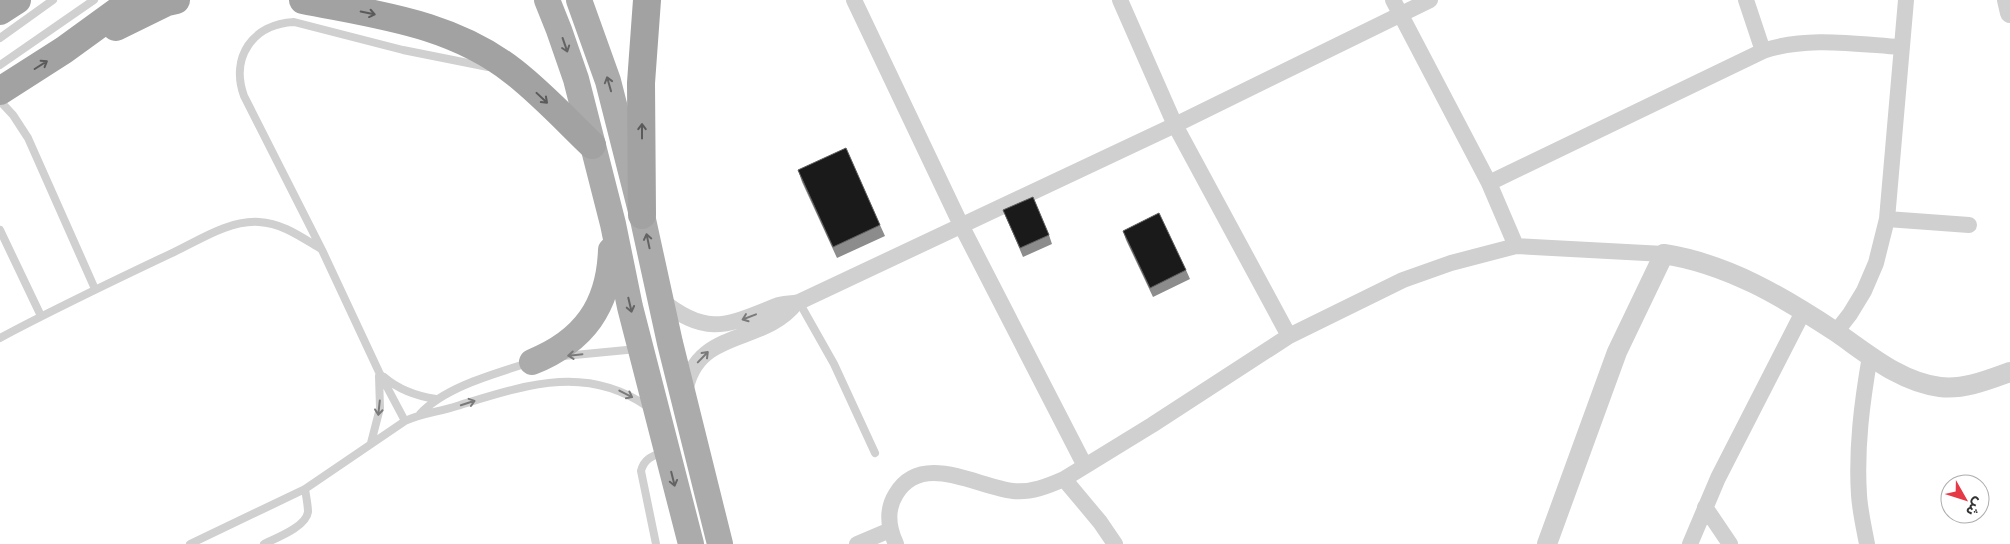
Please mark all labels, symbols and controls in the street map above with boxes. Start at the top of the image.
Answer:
one-way arrow [359,9,375,19]
one-way arrow [560,37,570,53]
one-way arrow [34,59,48,69]
one-way arrow [603,76,613,92]
one-way arrow [536,92,549,104]
one-way arrow [637,123,647,140]
one-way arrow [643,234,652,250]
one-way arrow [626,296,635,312]
one-way arrow [742,313,758,322]
one-way arrow [567,350,583,359]
one-way arrow [697,350,709,363]
one-way arrow [618,389,633,399]
one-way arrow [459,398,475,407]
one-way arrow [374,400,384,416]
one-way arrow [669,471,678,487]
north arrow [1940,474,1990,524]
text: ش [1963,495,1988,520]

